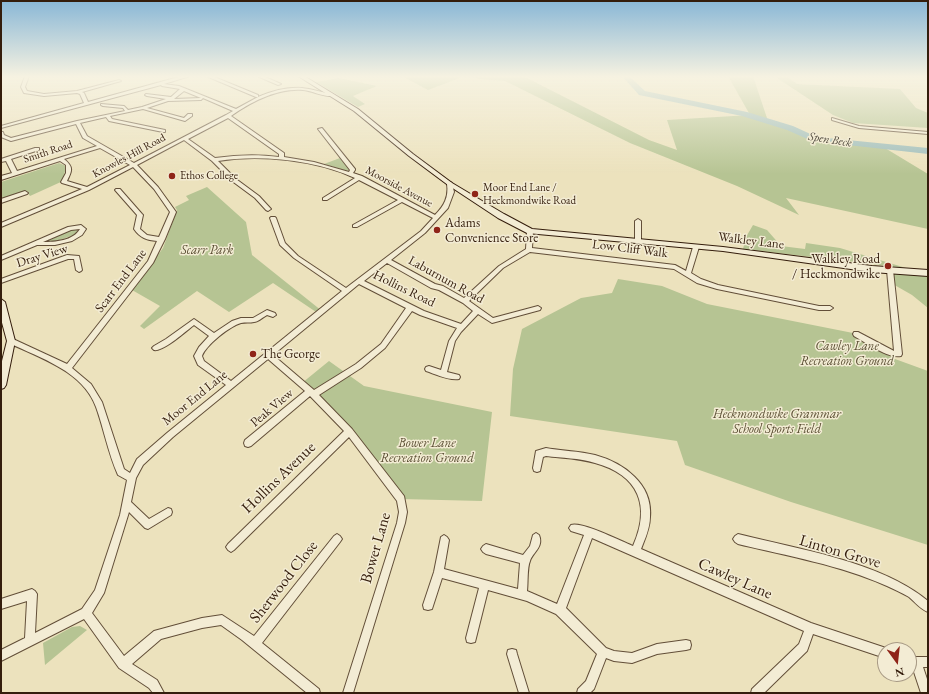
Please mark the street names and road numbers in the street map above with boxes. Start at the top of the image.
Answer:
street label: Knowles Hill Road [90,131,168,181]
street label: Smith Road [22,138,74,166]
street label: Moorside Avenue [363,164,435,210]
street label: Walkley Lane [717,229,785,253]
street label: Low Cliff Walk [591,237,669,261]
street label: Dray View [14,241,70,271]
street label: Scarr End Lane [92,246,150,316]
street label: Laburnum Road [405,253,487,307]
street label: Hollins Road [370,267,438,311]
street label: Moor End Lane [159,367,231,429]
street label: Peak View [247,386,297,430]
street label: Hollins Avenue [238,438,320,518]
street label: Bower Lane [357,510,395,586]
street label: Linton Grove [797,531,883,573]
street label: Sherwood Close [246,537,322,627]
street label: Cawley Lane [695,554,775,604]

